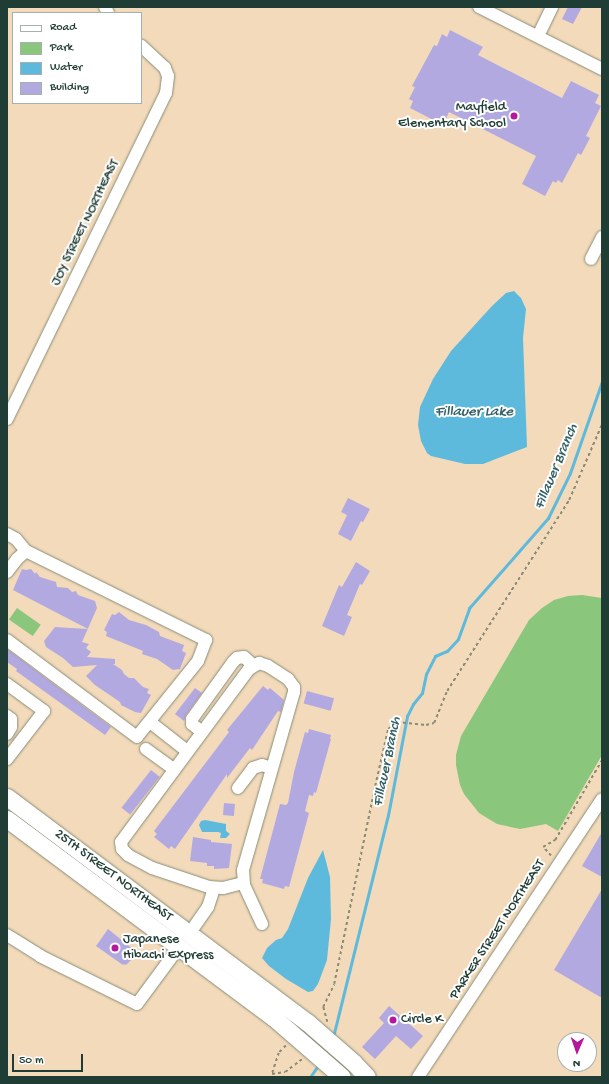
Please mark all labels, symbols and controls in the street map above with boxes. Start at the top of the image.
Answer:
legend [12,12,142,104]
text: Road [50,21,76,35]
text: Park [50,41,73,55]
text: Water [50,61,82,75]
text: Building [50,81,89,95]
place label: Mayfield Elementary School [398,100,506,132]
marker: Mayfield Elementary School [509,111,519,121]
street label: JOY STREET NORTHEAST [48,157,124,289]
water label: Fillauer Lake [435,404,513,422]
water label: Fillauer Branch [531,422,583,512]
water label: Fillauer Branch [370,716,406,808]
street label: 25TH STREET NORTHEAST [51,826,175,926]
street label: PARKER STREET NORTHEAST [447,857,549,1003]
place label: Japanese Hibachi Express [123,932,213,964]
marker: Japanese Hibachi Express [110,943,120,953]
place label: Circle K [401,1012,443,1028]
marker: Circle K [388,1015,398,1025]
north arrow [557,1032,597,1072]
scale bar [14,1046,85,1072]
text: 50 m [19,1054,44,1068]
text: N [573,1057,580,1069]

